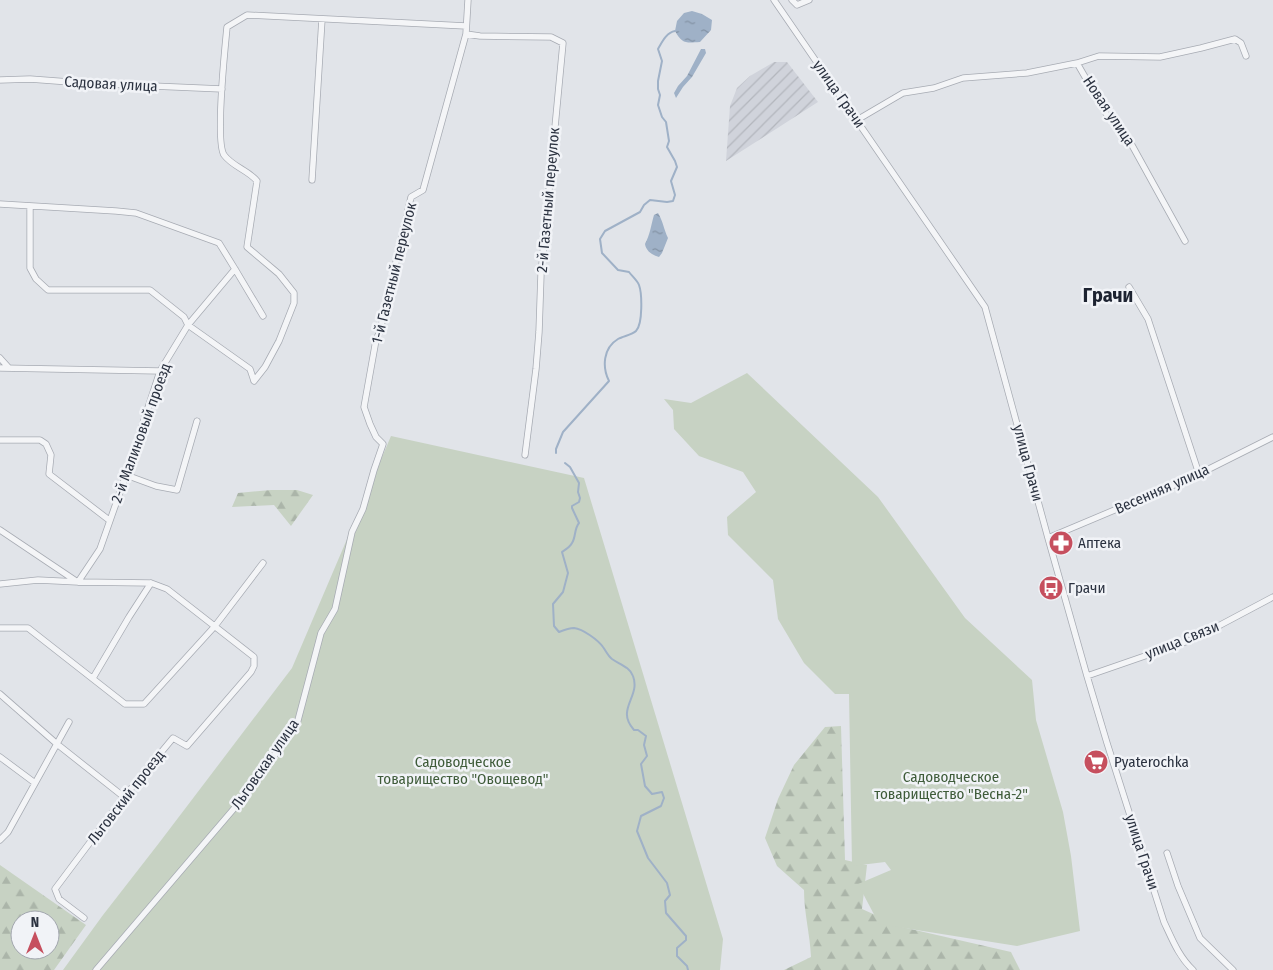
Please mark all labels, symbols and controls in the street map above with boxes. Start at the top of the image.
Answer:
street label: улица Грачи [809,57,869,131]
street label: Садовая улица [64,73,158,95]
street label: Новая улица [1079,73,1139,149]
street label: 2-й Газетный переулок [533,127,563,273]
street label: 1-й Газетный переулок [368,201,420,345]
district label: Грачи [1083,283,1133,307]
street label: 2-й Малиновый проезд [107,361,175,505]
street label: улица Грачи [1009,423,1047,503]
street label: Весенняя улица [1112,460,1212,518]
pharmacy icon: Аптека [1048,530,1074,556]
place label: Аптека [1078,534,1121,552]
bus stop icon: Грачи [1038,575,1064,601]
place label: Грачи [1068,579,1106,597]
street label: улица Связи [1142,617,1222,663]
street label: Льговская улица [227,716,303,812]
street label: Льговский проезд [84,746,168,848]
supermarket icon: Pyaterochka [1083,749,1109,775]
park label: Садоводческое товарищество "Овощевод" [378,753,548,788]
place label: Pyaterochka [1114,753,1189,771]
park label: Садоводческое товарищество "Весна-2" [874,768,1028,803]
street label: улица Грачи [1121,812,1163,892]
north arrow [10,910,60,960]
text: N [31,914,39,931]

